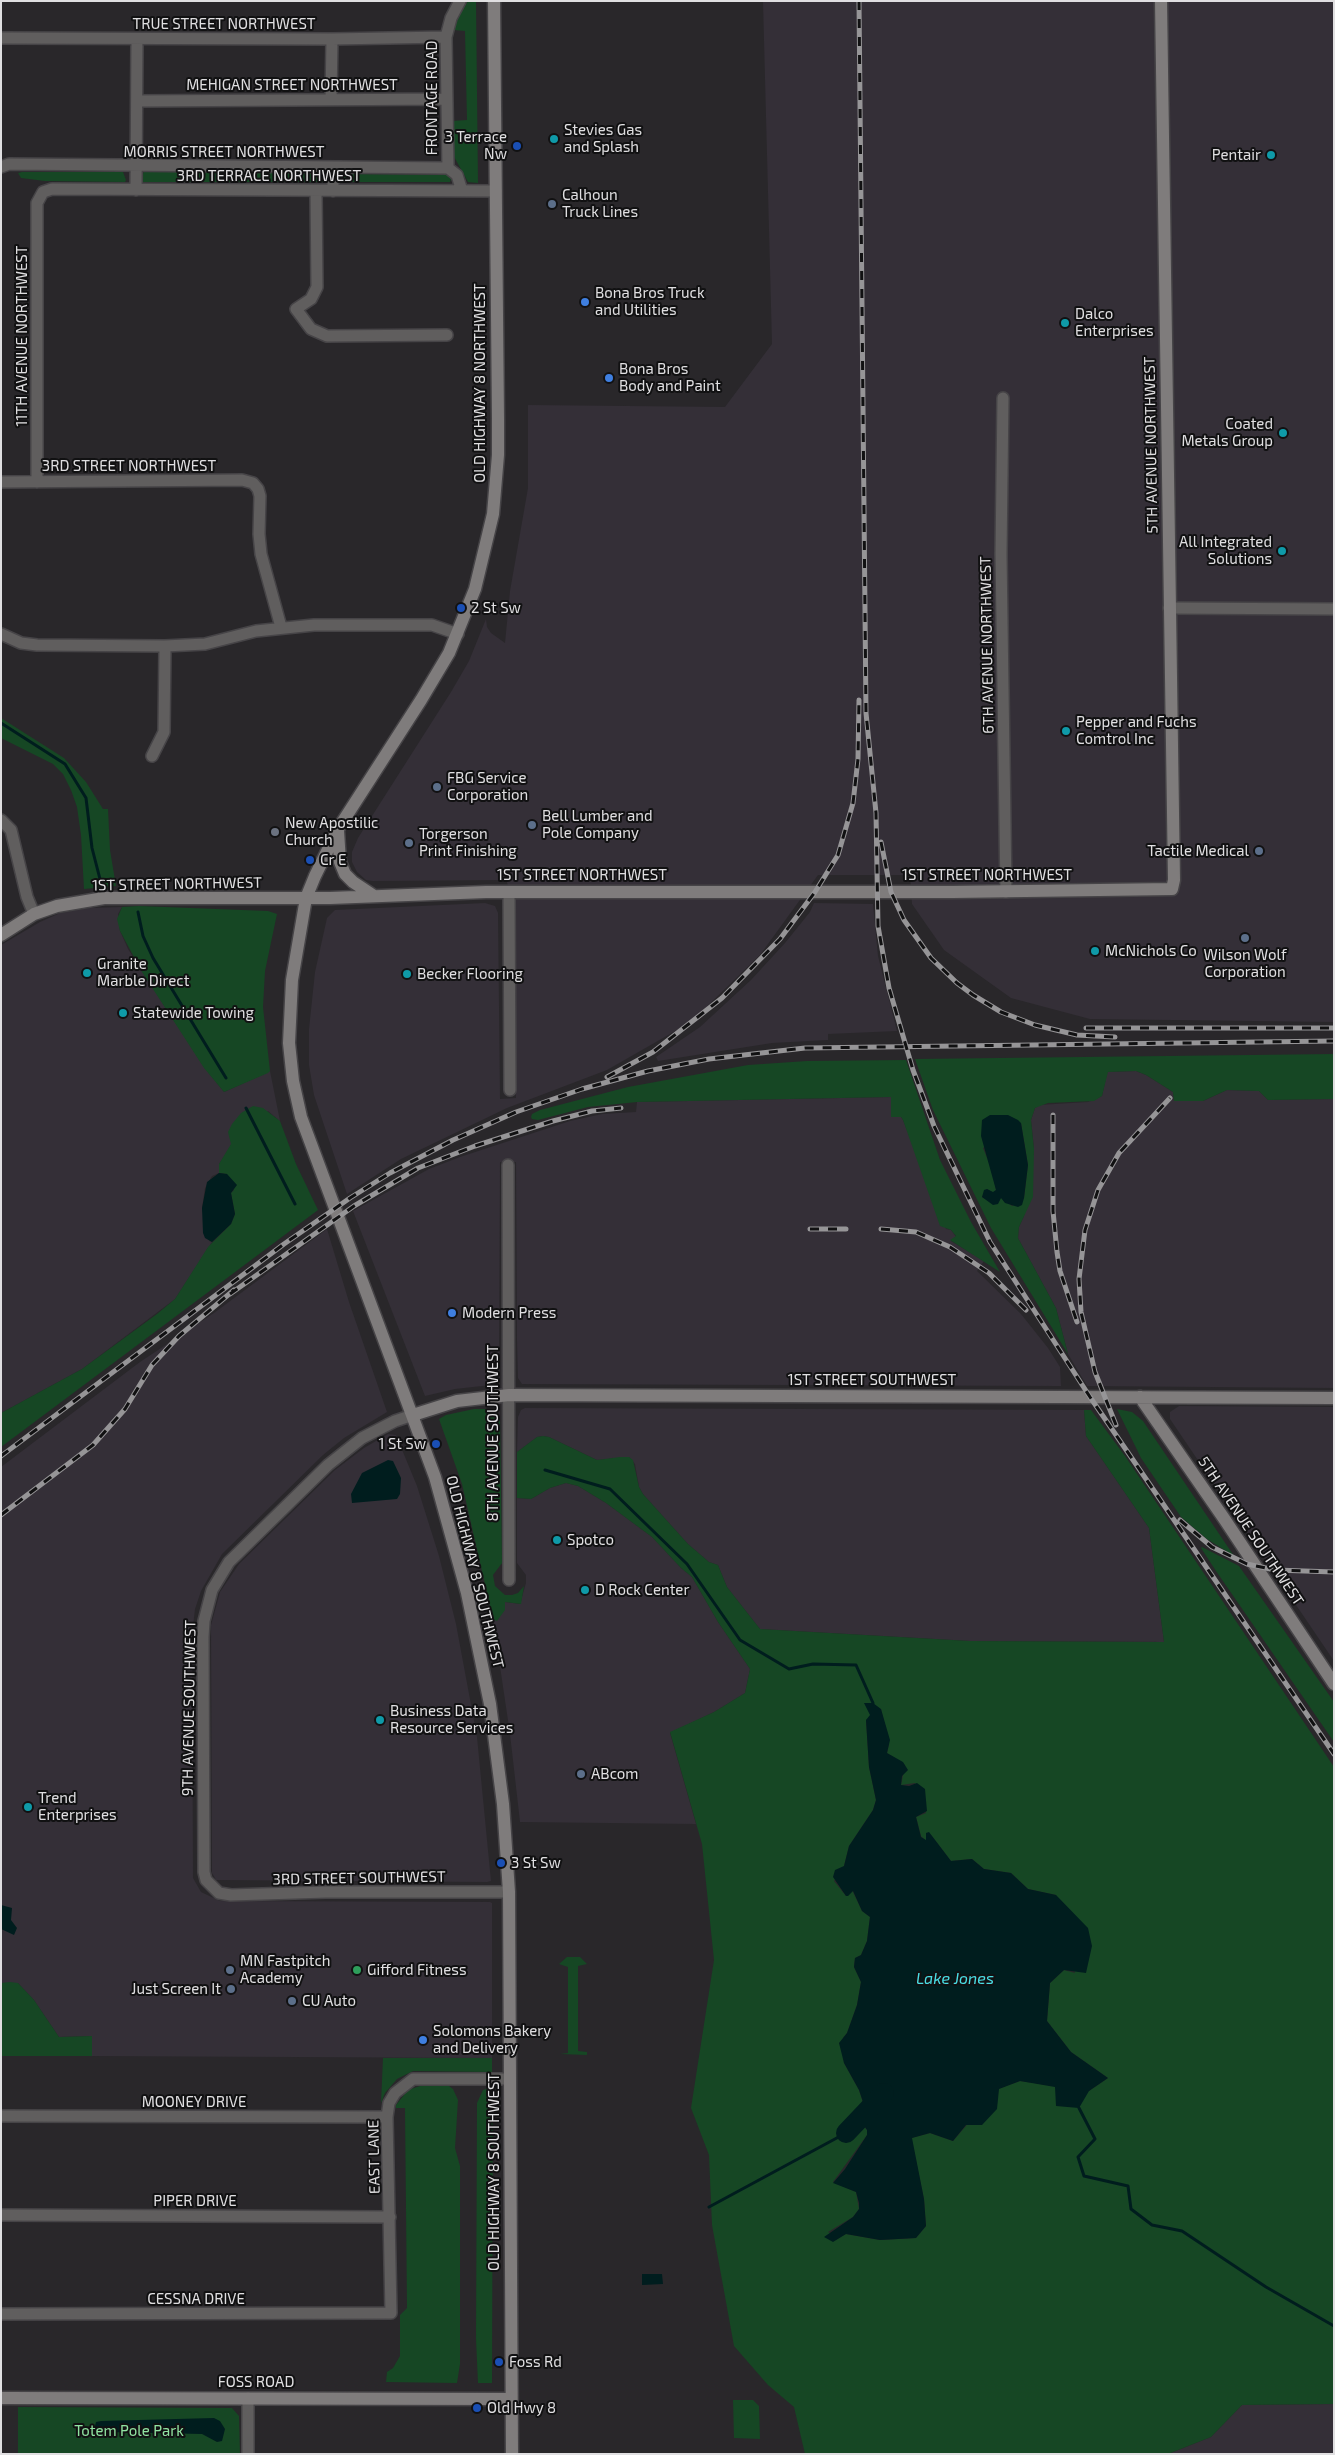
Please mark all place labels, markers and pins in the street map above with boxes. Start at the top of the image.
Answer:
place label: Stevies Gas and Splash [564,121,642,156]
place label: 3 Terrace Nw [445,128,507,163]
marker: Stevies Gas and Splash [548,133,560,145]
marker: 3 Terrace Nw [511,140,523,152]
place label: Pentair [1212,146,1261,164]
marker: Pentair [1265,149,1277,161]
place label: Calhoun Truck Lines [562,186,638,221]
marker: Calhoun Truck Lines [546,198,558,210]
place label: Bona Bros Truck and Utilities [595,284,705,319]
marker: Bona Bros Truck and Utilities [579,296,591,308]
place label: Dalco Enterprises [1075,305,1154,340]
marker: Dalco Enterprises [1059,317,1071,329]
place label: Bona Bros Body and Paint [619,360,721,395]
marker: Bona Bros Body and Paint [603,372,615,384]
place label: Coated Metals Group [1181,415,1273,450]
marker: Coated Metals Group [1277,427,1289,439]
place label: All Integrated Solutions [1179,533,1272,568]
marker: All Integrated Solutions [1276,545,1288,557]
place label: 2 St Sw [471,599,521,617]
marker: 2 St Sw [455,602,467,614]
place label: Pepper and Fuchs Comtrol Inc [1076,713,1197,748]
marker: Pepper and Fuchs Comtrol Inc [1060,725,1072,737]
place label: FBG Service Corporation [447,769,528,804]
marker: FBG Service Corporation [431,781,443,793]
place label: Bell Lumber and Pole Company [542,807,653,842]
place label: New Apostilic Church [285,814,378,849]
marker: Bell Lumber and Pole Company [526,819,538,831]
place label: Torgerson Print Finishing [419,825,517,860]
marker: New Apostilic Church [269,826,281,838]
marker: Torgerson Print Finishing [403,837,415,849]
place label: Tactile Medical [1147,842,1249,860]
marker: Tactile Medical [1253,845,1265,857]
place label: Cr E [320,851,346,869]
marker: Cr E [304,854,316,866]
marker: Wilson Wolf Corporation [1239,932,1251,944]
place label: McNichols Co [1105,942,1197,960]
marker: McNichols Co [1089,945,1101,957]
place label: Wilson Wolf Corporation [1203,946,1287,981]
place label: Granite Marble Direct [97,955,189,990]
place label: Becker Flooring [417,965,523,983]
marker: Granite Marble Direct [81,967,93,979]
marker: Becker Flooring [401,968,413,980]
place label: Statewide Towing [133,1004,254,1022]
marker: Statewide Towing [117,1007,129,1019]
place label: Modern Press [462,1304,556,1322]
marker: Modern Press [446,1307,458,1319]
place label: 1 St Sw [379,1435,426,1453]
marker: 1 St Sw [430,1438,442,1450]
place label: Spotco [567,1531,614,1549]
marker: Spotco [551,1534,563,1546]
place label: D Rock Center [595,1581,689,1599]
marker: D Rock Center [579,1584,591,1596]
place label: Business Data Resource Services [390,1702,513,1737]
marker: Business Data Resource Services [374,1714,386,1726]
place label: ABcom [591,1765,639,1783]
marker: ABcom [575,1768,587,1780]
place label: Trend Enterprises [38,1789,117,1824]
marker: Trend Enterprises [22,1801,34,1813]
place label: 3 St Sw [511,1854,561,1872]
marker: 3 St Sw [495,1857,507,1869]
place label: MN Fastpitch Academy [240,1952,331,1987]
place label: Gifford Fitness [367,1961,467,1979]
marker: MN Fastpitch Academy [224,1964,236,1976]
marker: Gifford Fitness [351,1964,363,1976]
place label: Just Screen It [131,1980,221,1998]
marker: Just Screen It [225,1983,237,1995]
place label: CU Auto [302,1992,356,2010]
marker: CU Auto [286,1995,298,2007]
place label: Solomons Bakery and Delivery [433,2022,551,2057]
marker: Solomons Bakery and Delivery [417,2034,429,2046]
place label: Foss Rd [509,2353,562,2371]
marker: Foss Rd [493,2356,505,2368]
place label: Old Hwy 8 [487,2399,556,2417]
marker: Old Hwy 8 [471,2402,483,2414]

